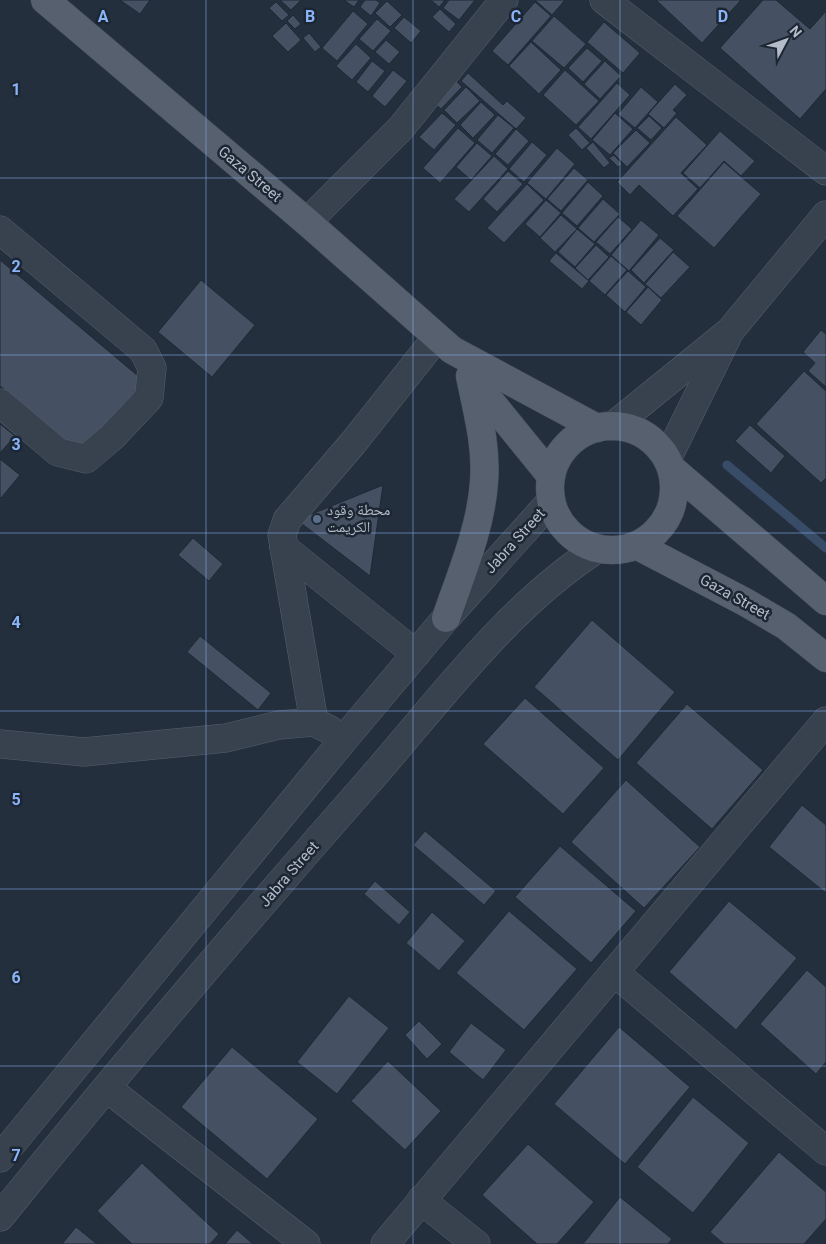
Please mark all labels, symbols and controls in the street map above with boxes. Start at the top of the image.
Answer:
text: A [98,7,109,26]
text: B [305,7,315,26]
text: C [511,7,521,26]
text: D [718,7,728,26]
north arrow [761,15,811,65]
text: N [787,22,805,40]
text: 1 [11,80,21,99]
street label: Gaza Street [215,142,285,206]
text: 2 [11,257,21,276]
text: 3 [11,435,21,454]
place label: محطة وقود الكريمت [327,501,390,536]
street label: Jabra Street [481,505,549,577]
marker: محطة وقود الكريمت [311,513,323,525]
street label: Gaza Street [697,570,773,624]
text: 4 [11,613,21,632]
text: 5 [11,790,21,809]
street label: Jabra Street [256,837,322,911]
text: 6 [11,968,21,987]
text: 7 [11,1146,21,1165]

